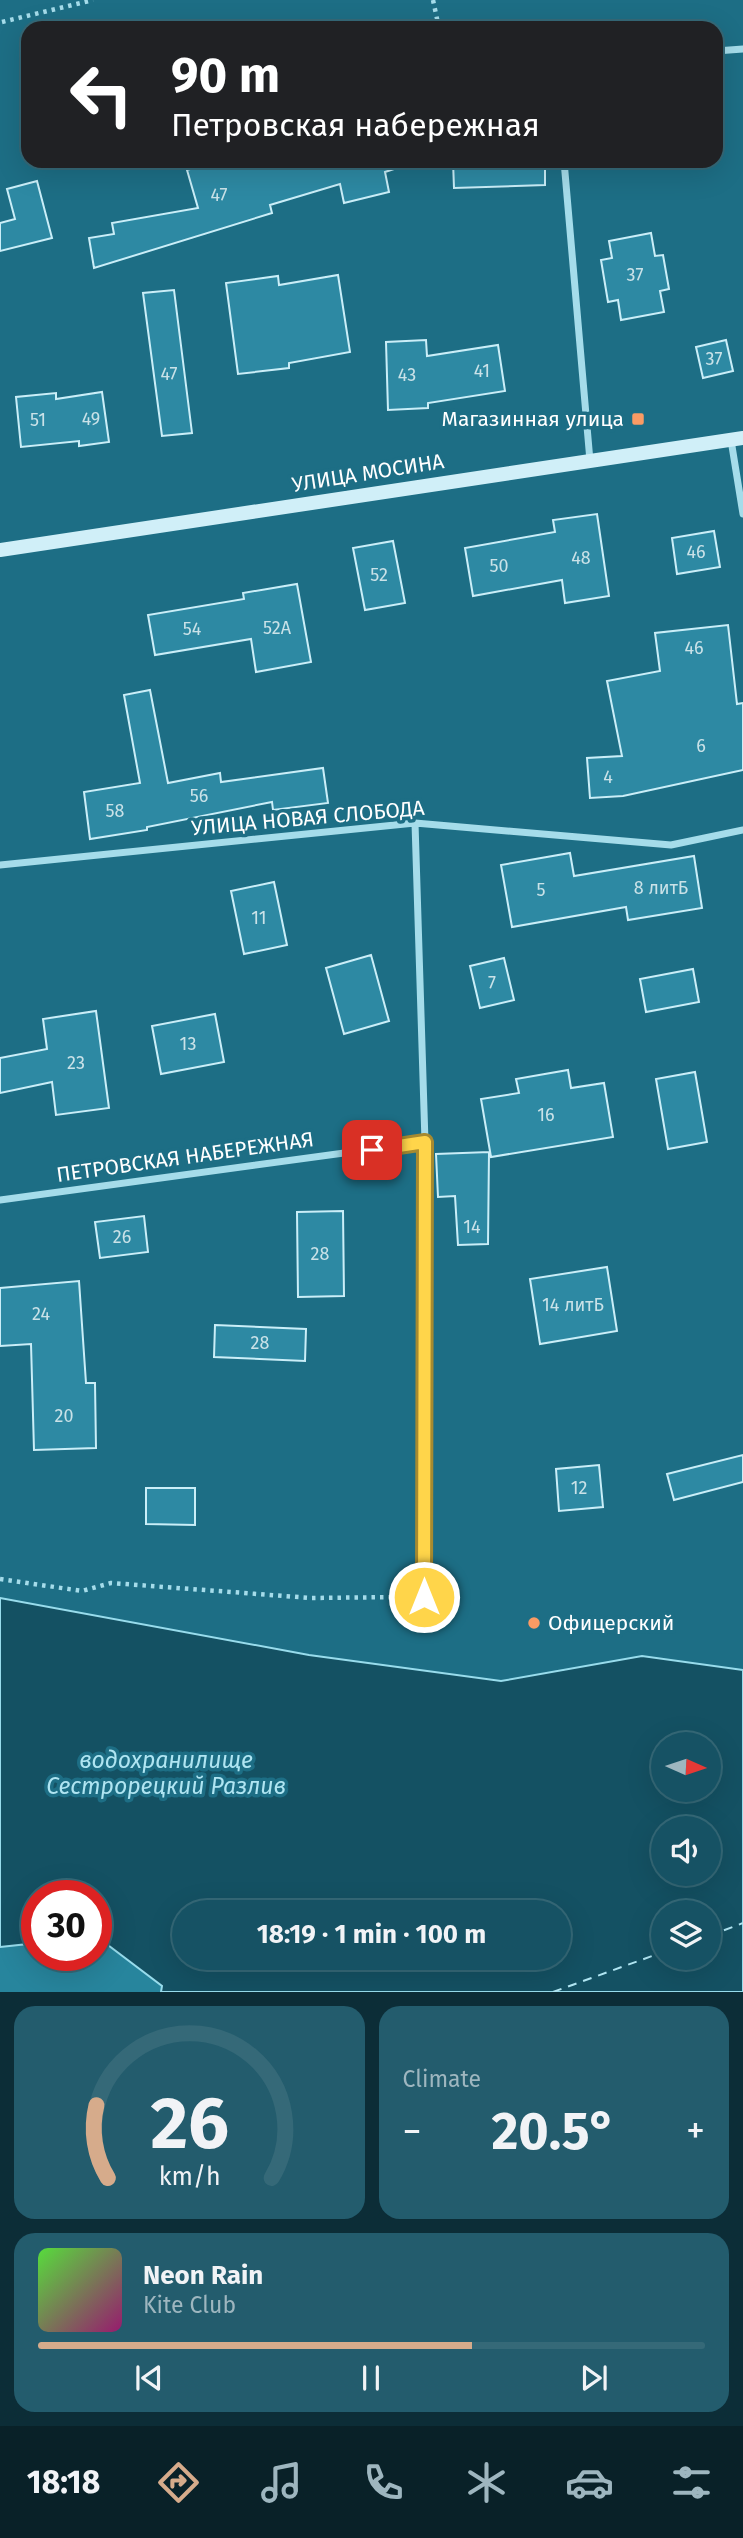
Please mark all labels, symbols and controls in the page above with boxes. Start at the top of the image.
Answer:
text: 90 m [171,46,280,105]
icon: left [56,49,147,140]
text: Петровская набережная [171,106,540,144]
house number: 47 [210,184,228,206]
house number: 37 [627,264,643,286]
house number: 37 [706,348,722,370]
house number: 41 [474,360,490,382]
house number: 47 [160,363,178,385]
house number: 43 [398,364,416,386]
place label: Магазинная улица [442,406,624,432]
house number: 49 [82,408,100,430]
house number: 51 [30,409,46,431]
marker: Магазинная улица [630,411,646,427]
street label: УЛИЦА МОСИНА [290,448,446,498]
house number: 46 [686,541,706,563]
house number: 48 [571,547,591,569]
house number: 50 [489,555,509,577]
house number: 52 [370,564,388,586]
house number: 52А [263,617,292,639]
house number: 54 [183,618,202,640]
house number: 46 [684,637,704,659]
house number: 6 [696,735,706,757]
house number: 4 [603,766,613,788]
house number: 56 [190,785,208,807]
street label: УЛИЦА НОВАЯ СЛОБОДА [190,795,426,841]
house number: 58 [106,800,125,822]
house number: 8 литБ [634,877,688,899]
house number: 5 [536,879,546,901]
house number: 11 [251,907,267,929]
house number: 7 [488,972,496,994]
house number: 13 [180,1033,196,1055]
house number: 23 [67,1052,85,1074]
house number: 16 [537,1104,555,1126]
pin [342,1120,402,1180]
street label: ПЕТРОВСКАЯ НАБЕРЕЖНАЯ [55,1126,315,1188]
icon: arrive [353,1131,391,1169]
house number: 14 [463,1216,481,1238]
house number: 26 [113,1226,131,1248]
house number: 28 [311,1243,329,1265]
house number: 14 литБ [542,1294,604,1316]
house number: 24 [32,1303,50,1325]
house number: 28 [251,1332,269,1354]
house number: 20 [55,1405,73,1427]
house number: 12 [571,1477,587,1499]
position arrow [387,1560,461,1634]
place label: Офицерский [548,1610,674,1636]
marker: Офицерский [526,1615,542,1631]
north arrow [651,1732,721,1802]
map controls [651,1732,721,1970]
water label: водохранилище Сестрорецкий Разлив [46,1746,286,1800]
button: sound [651,1816,721,1886]
speed limit sign: 30 [21,1880,112,1971]
button: layers [651,1900,721,1970]
text: 18:19 · 1 min · 100 m [257,1919,486,1950]
text: Climate [403,2065,481,2093]
text: 26 [150,2081,229,2168]
text: 20.5° [491,2100,616,2163]
text: − [403,2108,422,2154]
text: + [686,2108,705,2154]
text: km/h [158,2162,220,2192]
text: Neon Rain [143,2260,263,2291]
text: Kite Club [143,2291,236,2319]
icon: previous [130,2359,168,2397]
icon: pause [352,2359,390,2397]
icon: next [575,2359,613,2397]
icon: directions [154,2458,203,2507]
icon: music [257,2458,306,2507]
icon: phone [359,2458,408,2507]
icon: climate [462,2458,511,2507]
icon: car [565,2458,614,2507]
icon: filters [667,2458,716,2507]
text: 18:18 [27,2463,100,2501]

